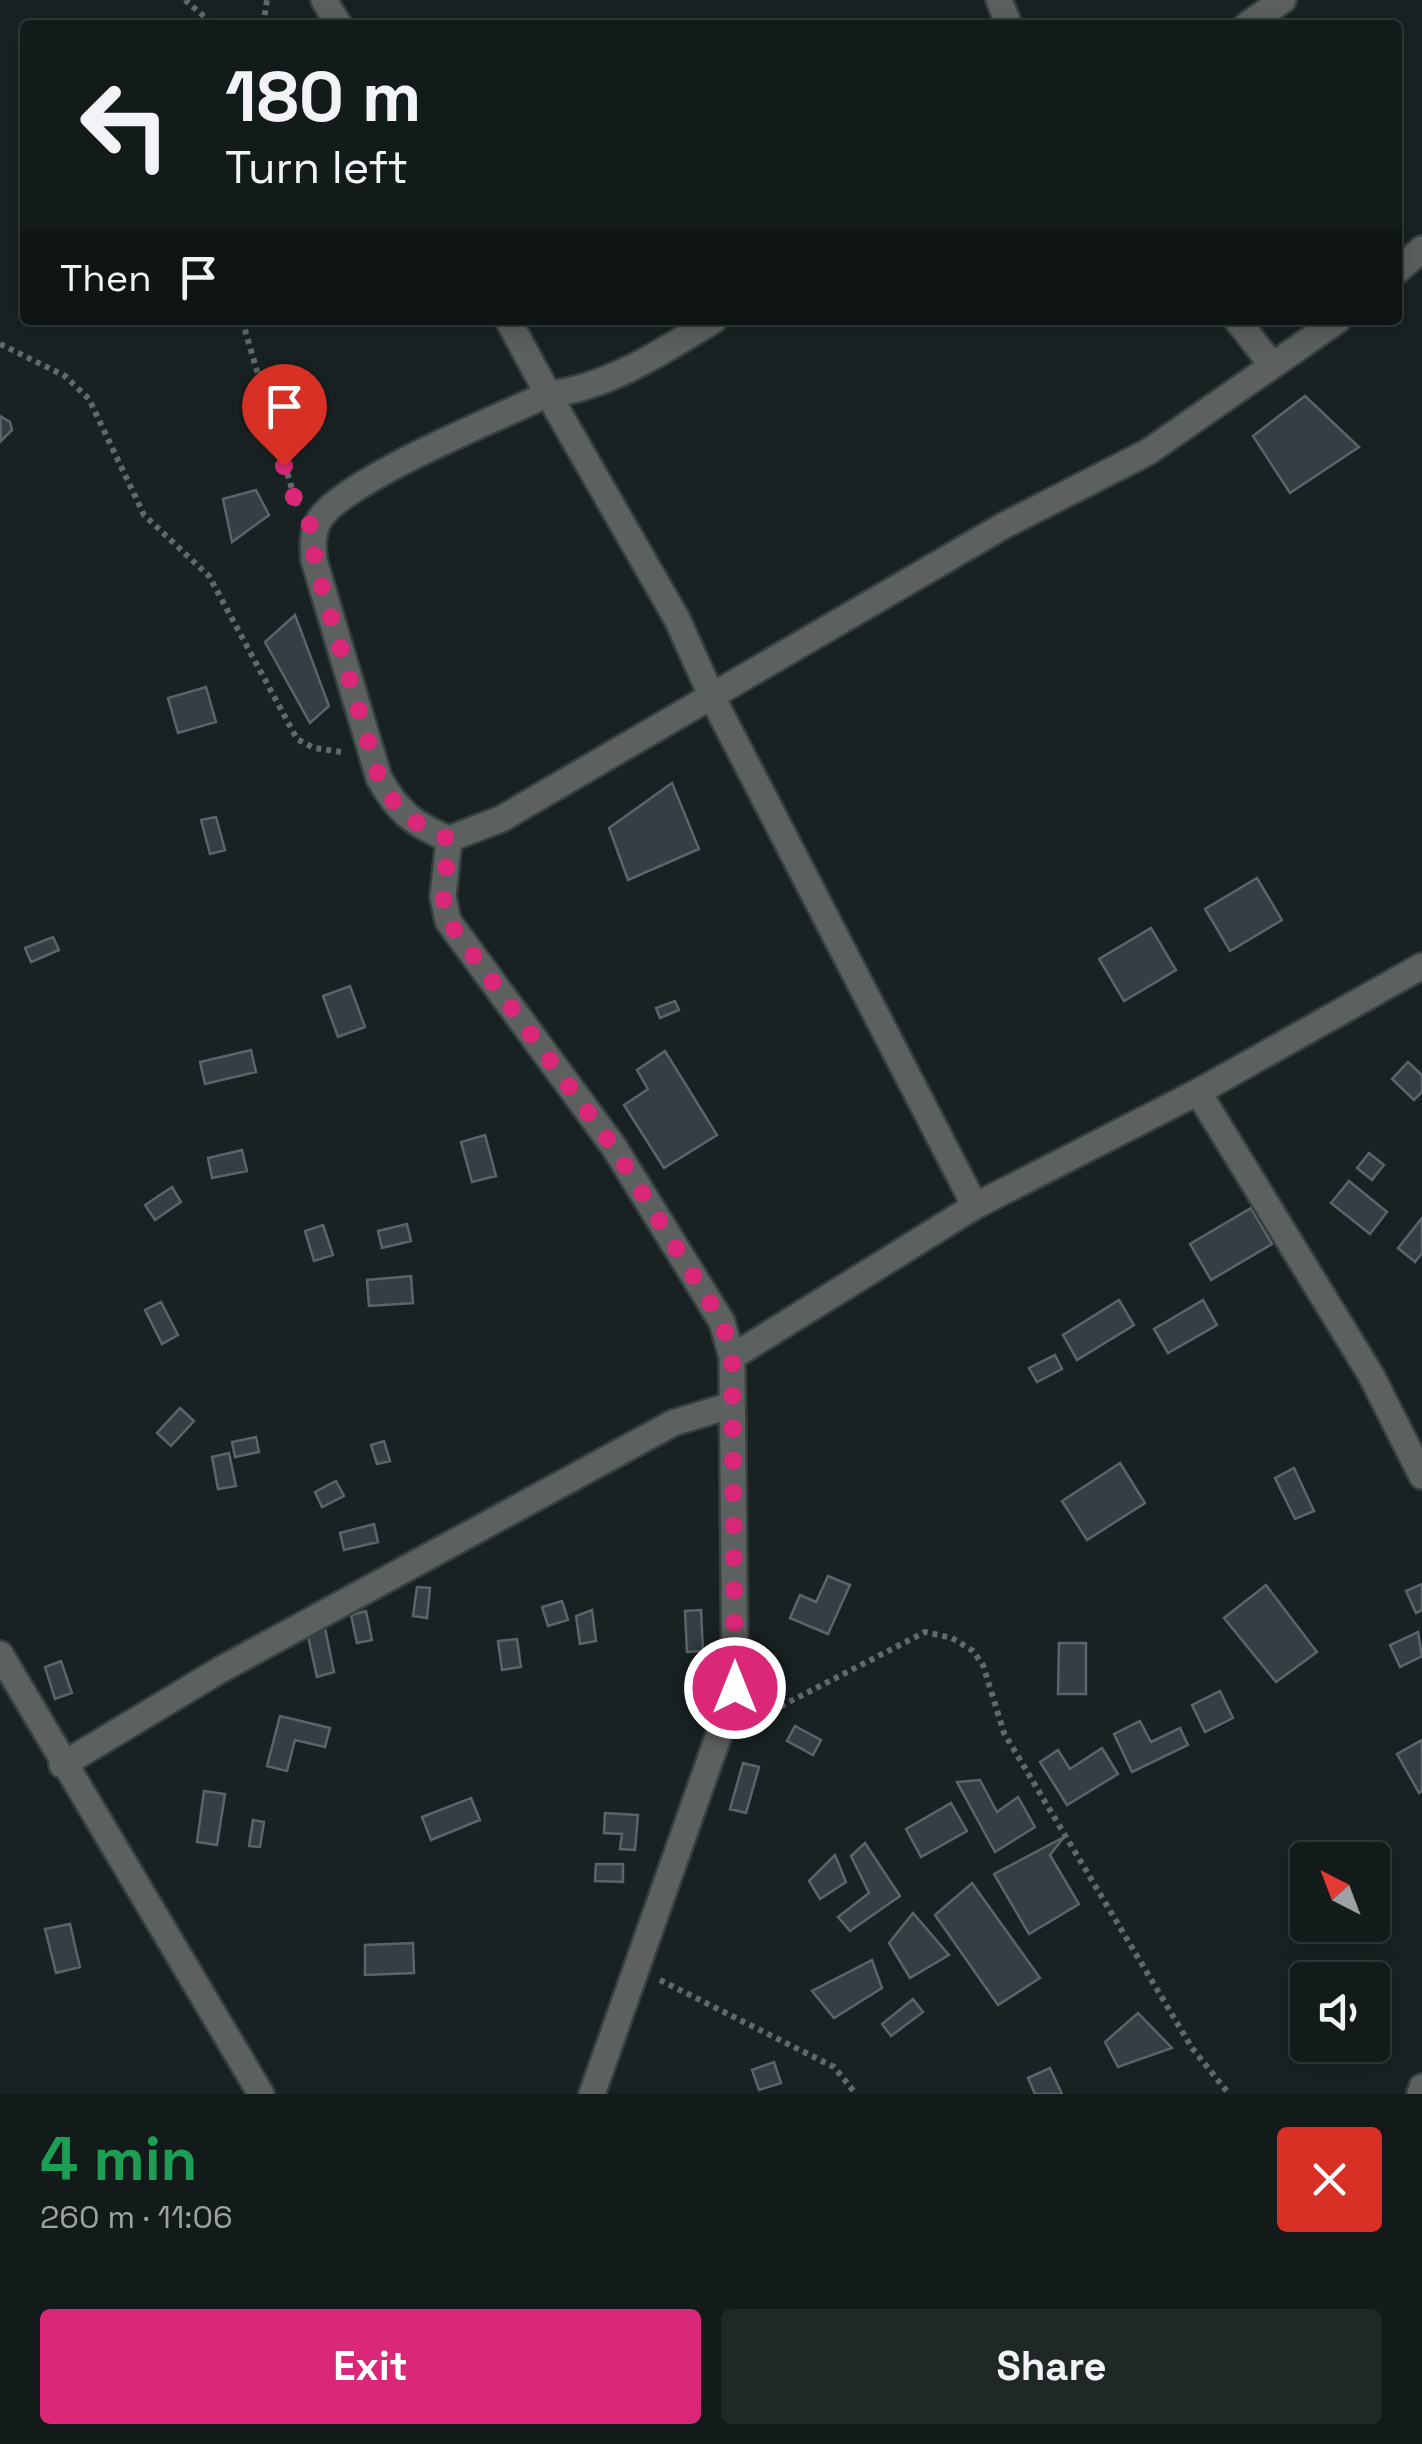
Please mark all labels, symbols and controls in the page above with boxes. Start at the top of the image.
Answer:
text: 180 m [225,52,422,141]
icon: left [60,60,190,190]
text: Turn left [225,139,408,196]
icon: arrive [171,250,226,305]
text: Then [60,254,151,302]
pin [242,364,327,467]
icon: arrive [257,379,312,434]
position arrow [683,1636,787,1740]
north arrow [1290,1842,1390,1942]
map controls [1290,1842,1390,2062]
button: sound [1290,1962,1390,2062]
text: 4 min [40,2121,198,2198]
button: close [1277,2127,1382,2232]
text: 260 m · 11:06 [40,2197,233,2237]
button: Exit [40,2309,701,2424]
button: Share [721,2309,1382,2424]

